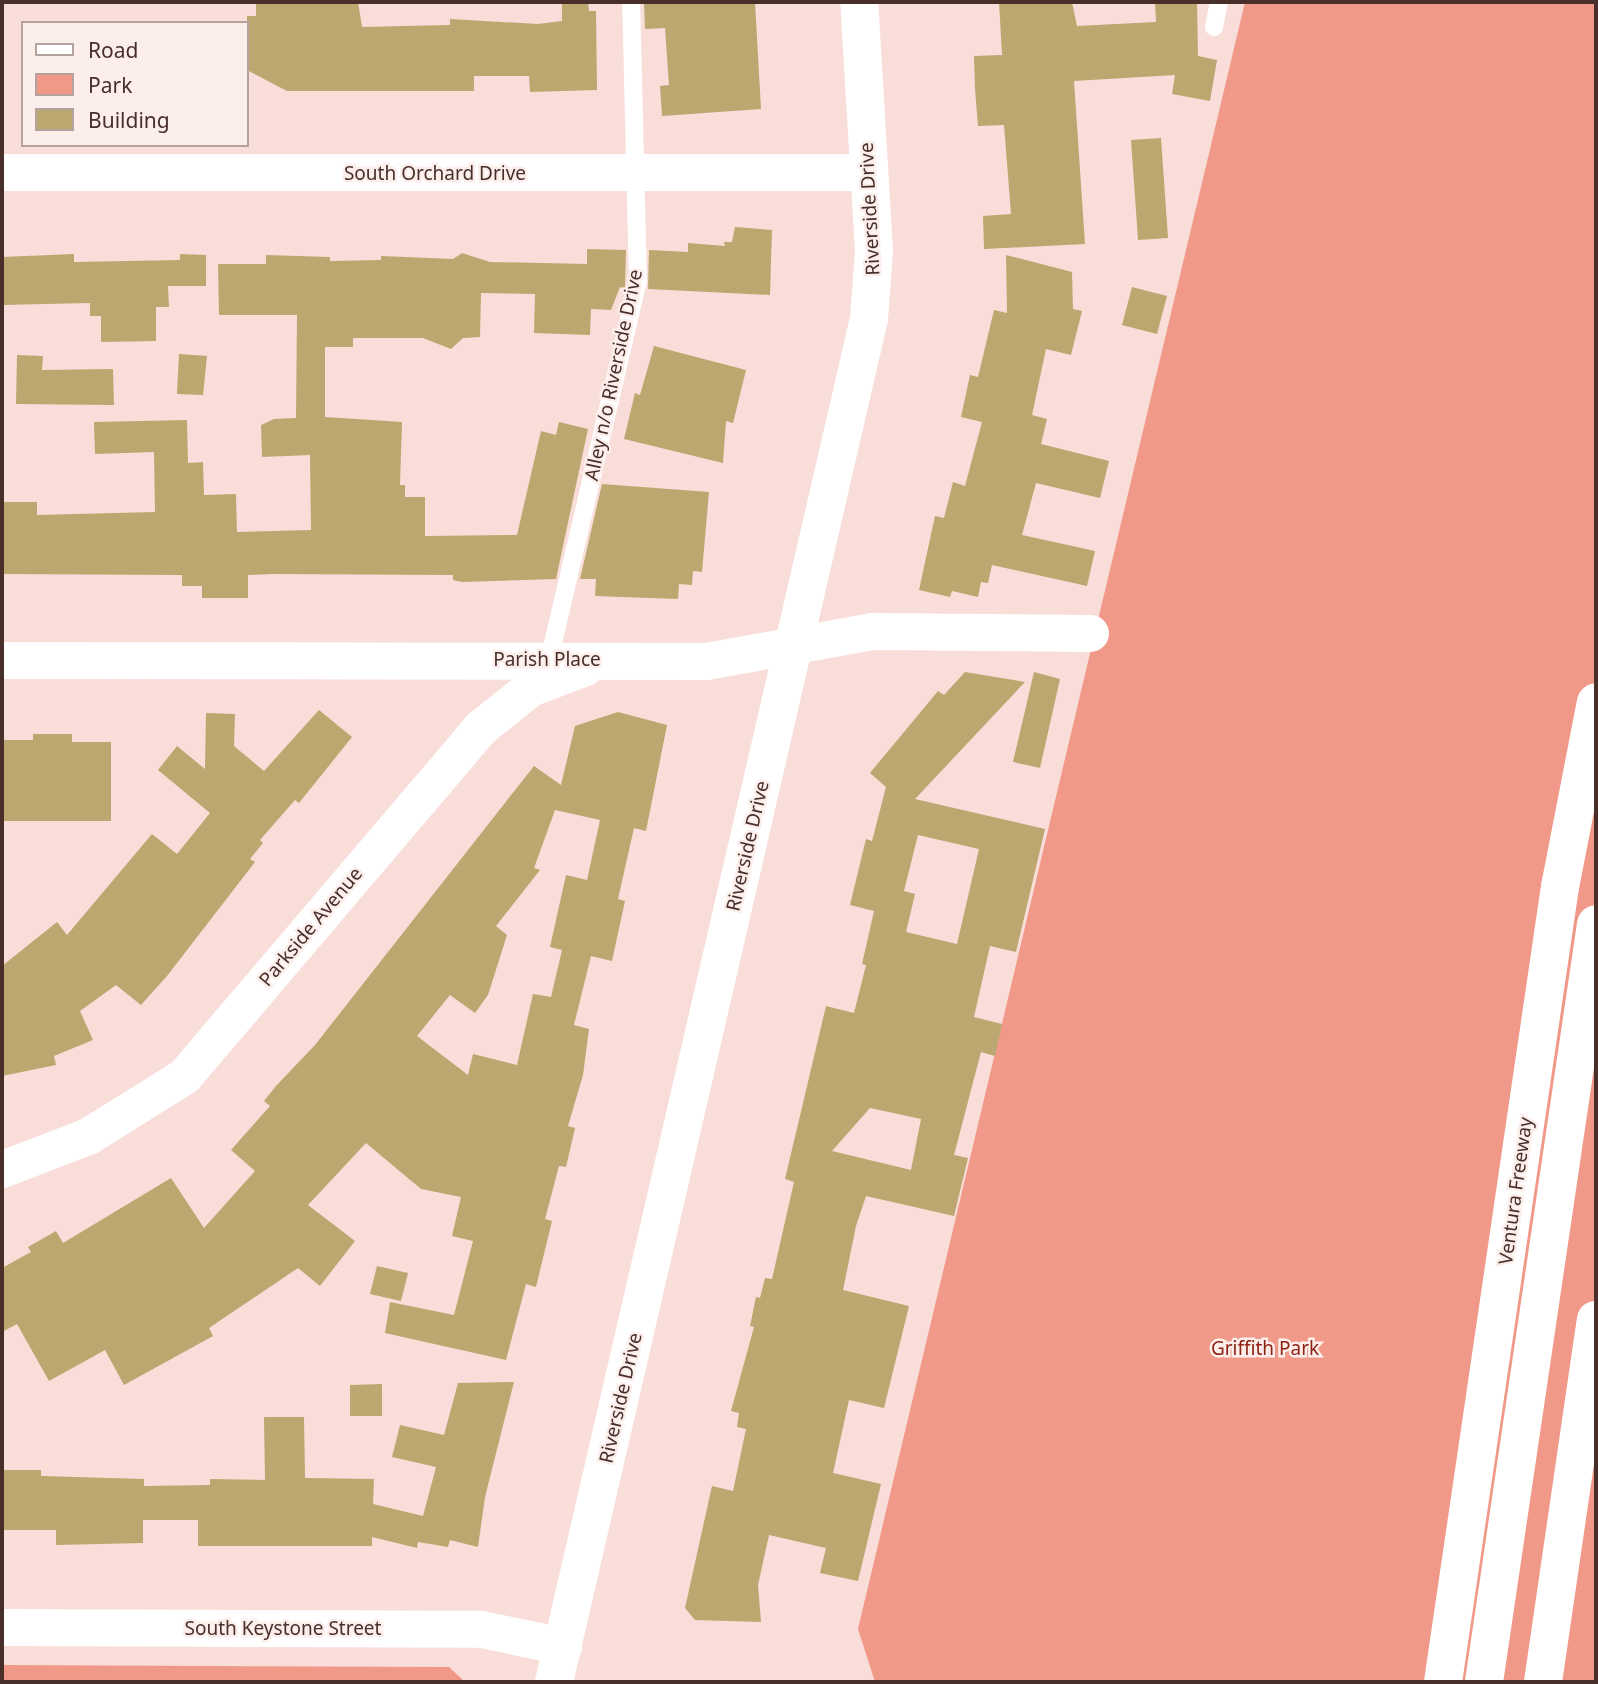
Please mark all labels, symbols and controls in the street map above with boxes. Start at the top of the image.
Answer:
legend [21,21,248,147]
text: Road [88,36,138,64]
text: Park [88,71,132,99]
text: Building [88,106,170,134]
street label: Riverside Drive [855,142,885,276]
street label: South Orchard Drive [344,163,526,185]
street label: Alley n/o Riverside Drive [580,267,648,483]
street label: Parish Place [493,649,601,671]
street label: Riverside Drive [722,779,774,913]
street label: Parkside Avenue [255,863,367,991]
street label: Ventura Freeway [1494,1116,1538,1266]
street label: Riverside Drive [595,1331,647,1465]
park label: Griffith Park [1211,1338,1319,1360]
street label: South Keystone Street [185,1618,381,1640]

